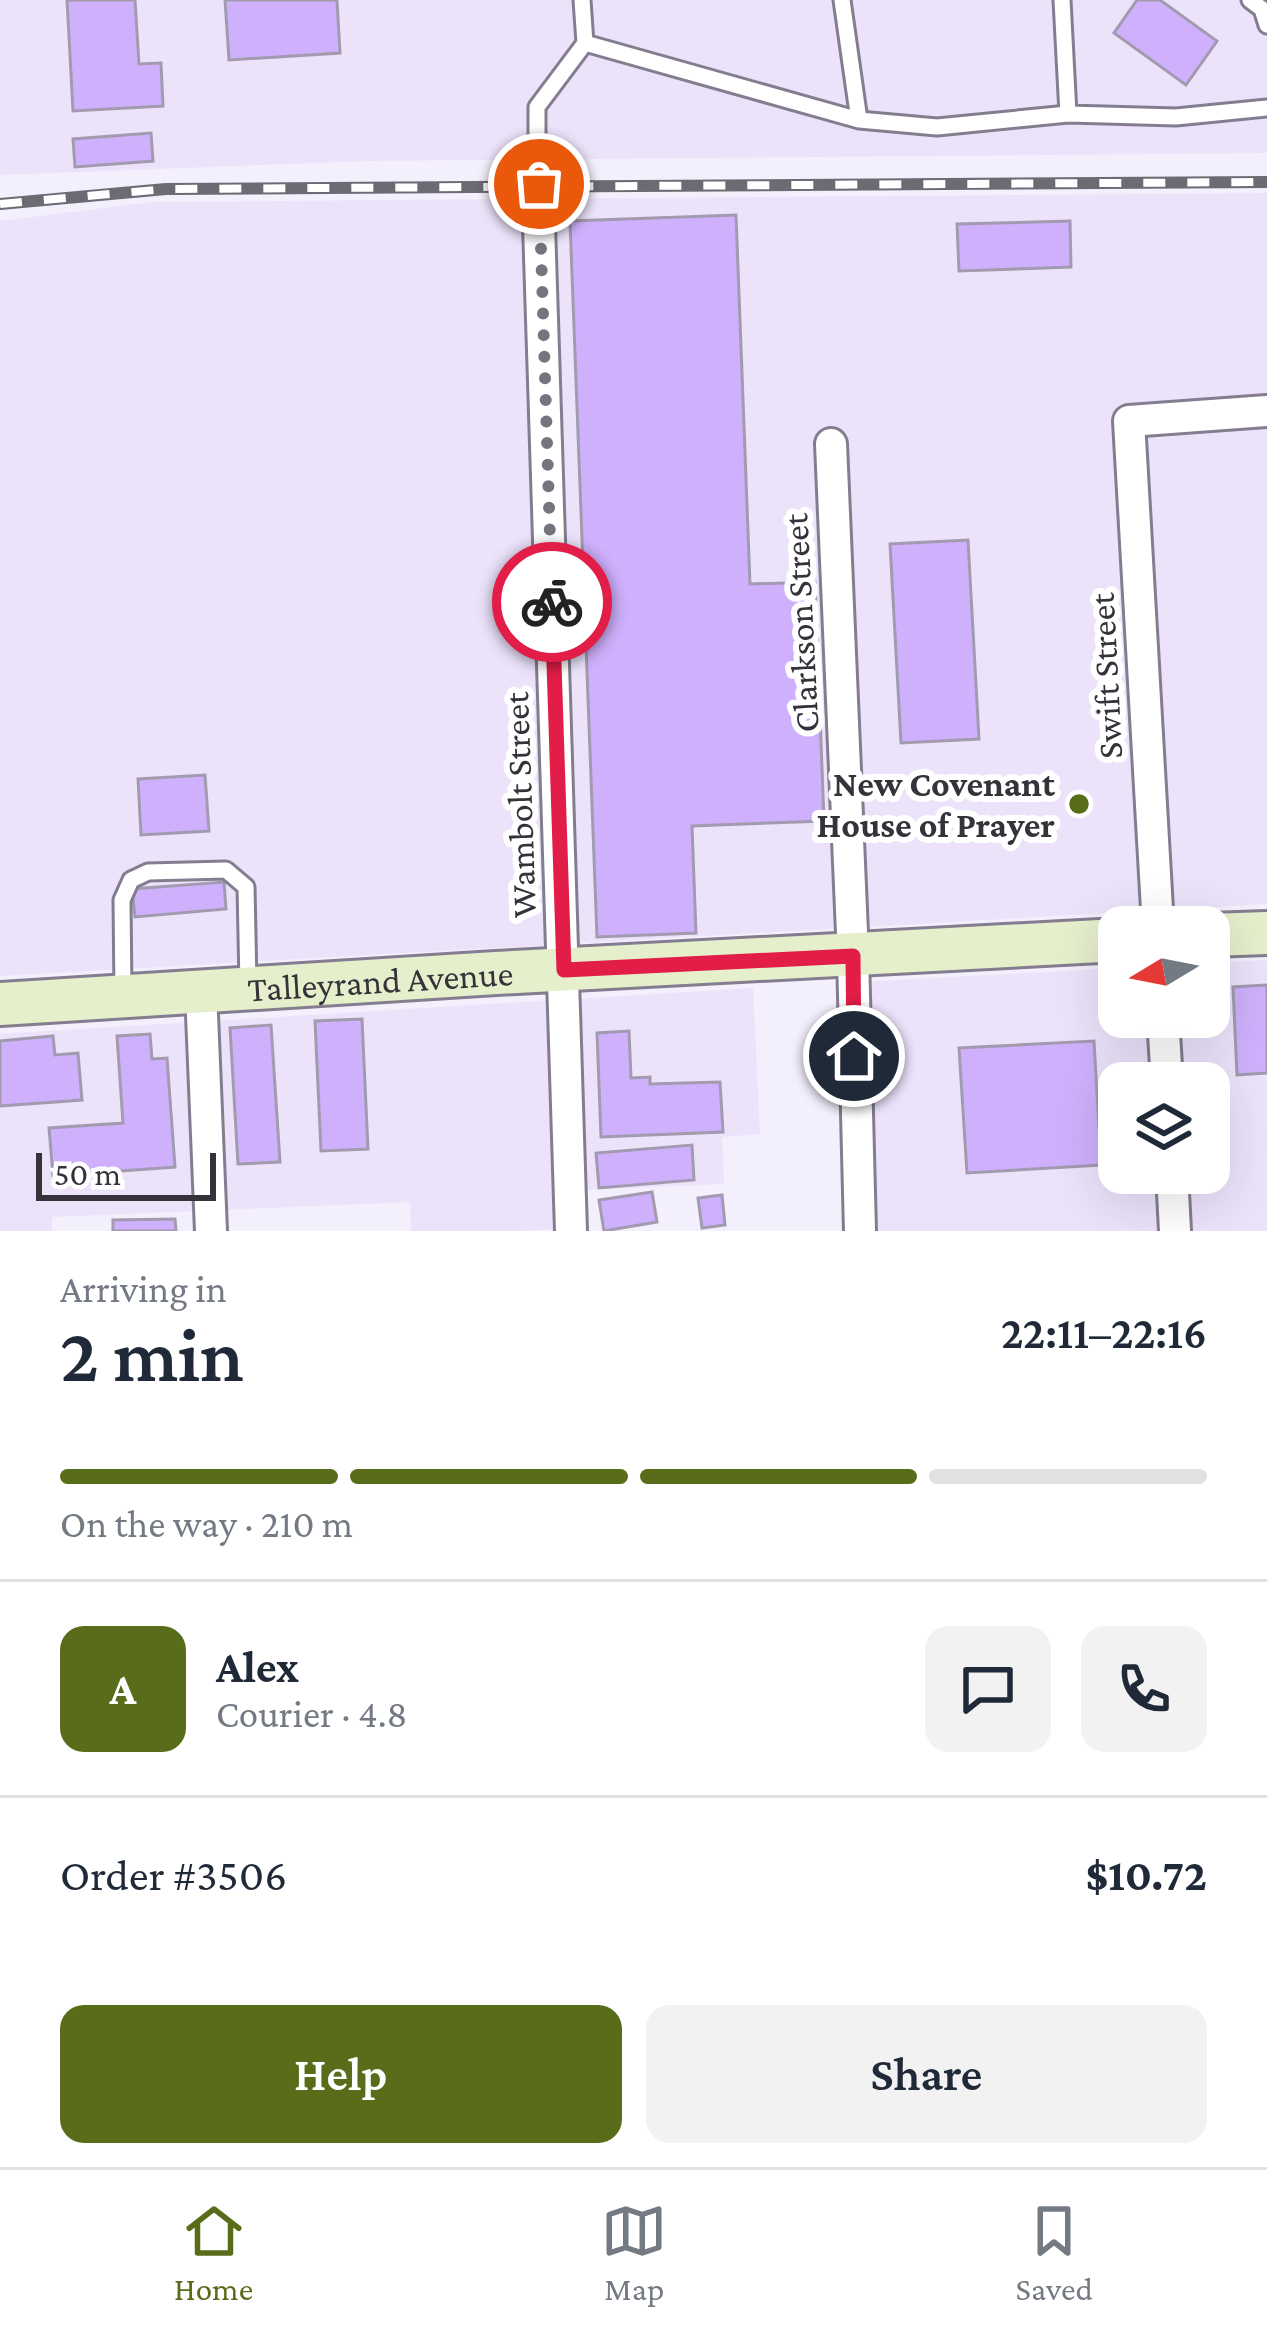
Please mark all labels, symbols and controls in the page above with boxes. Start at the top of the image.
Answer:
pin [488,133,590,235]
icon: bag [506,151,572,217]
street label: Clarkson Street [775,511,827,734]
courier [492,542,612,662]
icon: bike [519,569,585,635]
street label: Swift Street [1082,591,1130,760]
street label: Wambolt Street [496,690,544,919]
place label: New Covenant House of Prayer [816,764,1056,845]
marker: New Covenant House of Prayer [1066,791,1092,817]
north arrow [1098,906,1230,1038]
map controls [1098,906,1230,1194]
street label: Talleyrand Avenue [246,953,514,1009]
pin [803,1005,905,1107]
icon: home [821,1023,887,1089]
button: layers [1098,1062,1230,1194]
scale bar [36,1147,216,1200]
text: 50 m [54,1155,121,1192]
text: Arriving in [60,1267,227,1310]
text: 22:11–22:16 [1001,1308,1207,1358]
text: 2 min [60,1311,244,1398]
text: On the way · 210 m [60,1502,353,1545]
button: chat [925,1626,1051,1752]
button: phone [1081,1626,1207,1752]
text: Alex [216,1642,299,1692]
text: A [110,1664,136,1714]
text: Courier · 4.8 [216,1692,408,1735]
text: Order #3506 [60,1850,287,1900]
text: $10.72 [1085,1850,1207,1900]
button: Help [60,2005,622,2143]
button: Share [646,2005,1207,2143]
tab: Home [174,2198,253,2307]
tab: Map [601,2198,667,2307]
tab: Saved [1016,2198,1093,2307]

